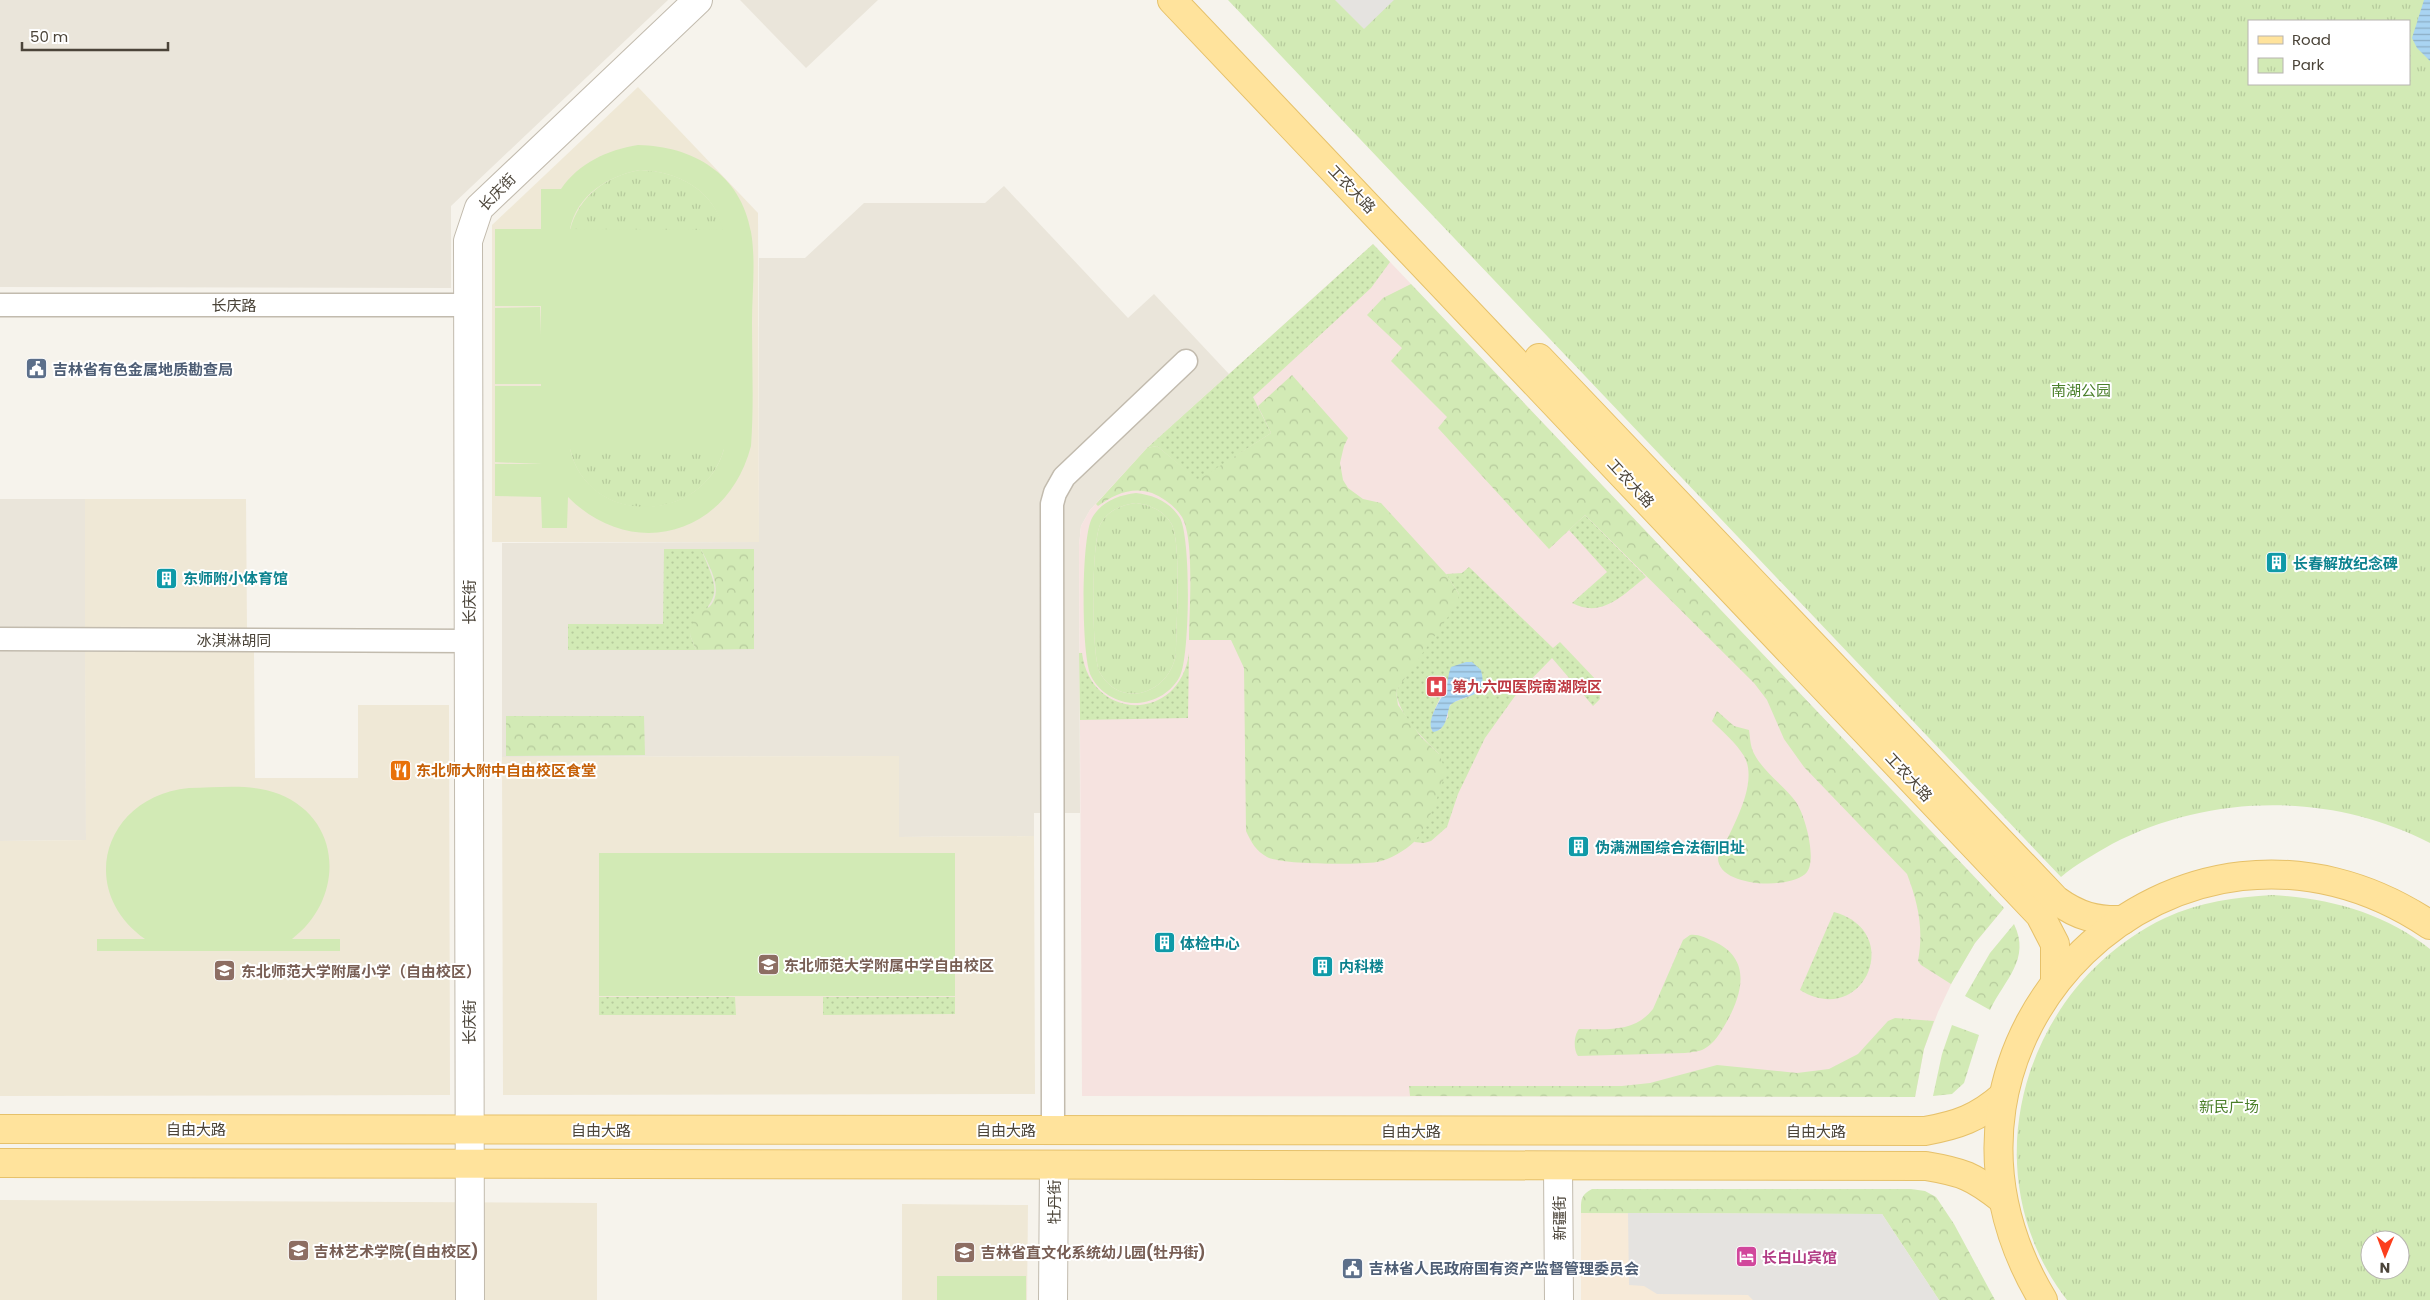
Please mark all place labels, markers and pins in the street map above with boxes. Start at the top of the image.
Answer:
public building icon: 吉林省有色金属地质勘查局 [25,357,49,381]
place label: 吉林省有色金属地质勘查局 [53,359,233,380]
building icon: 长春解放纪念碑 [2265,551,2289,575]
place label: 长春解放纪念碑 [2293,553,2398,574]
building icon: 东师附小体育馆 [155,566,179,590]
place label: 东师附小体育馆 [183,568,288,589]
hospital icon: 第九六四医院南湖院区 [1424,674,1448,698]
place label: 第九六四医院南湖院区 [1452,676,1602,697]
restaurant icon: 东北师大附中自由校区食堂 [388,758,412,782]
place label: 东北师大附中自由校区食堂 [416,760,596,781]
building icon: 伪满洲国综合法衙旧址 [1567,835,1591,859]
place label: 伪满洲国综合法衙旧址 [1595,837,1745,858]
building icon: 体检中心 [1152,931,1176,955]
place label: 体检中心 [1180,933,1240,954]
school or university icon: 东北师范大学附属中学自由校区 [756,953,780,977]
building icon: 内科楼 [1311,954,1335,978]
place label: 东北师范大学附属中学自由校区 [784,955,994,976]
place label: 内科楼 [1339,956,1384,977]
school or university icon: 东北师范大学附属小学（自由校区） [213,959,237,983]
place label: 东北师范大学附属小学（自由校区） [241,961,481,982]
school or university icon: 吉林艺术学院(自由校区) [286,1239,310,1263]
school or university icon: 吉林省直文化系统幼儿园(牡丹街) [953,1240,977,1264]
place label: 吉林艺术学院(自由校区) [314,1241,478,1262]
place label: 吉林省直文化系统幼儿园(牡丹街) [981,1242,1205,1263]
hotel icon: 长白山宾馆 [1734,1245,1758,1269]
place label: 长白山宾馆 [1762,1247,1837,1268]
public building icon: 吉林省人民政府国有资产监督管理委员会 [1341,1256,1365,1280]
place label: 吉林省人民政府国有资产监督管理委员会 [1369,1258,1639,1279]

